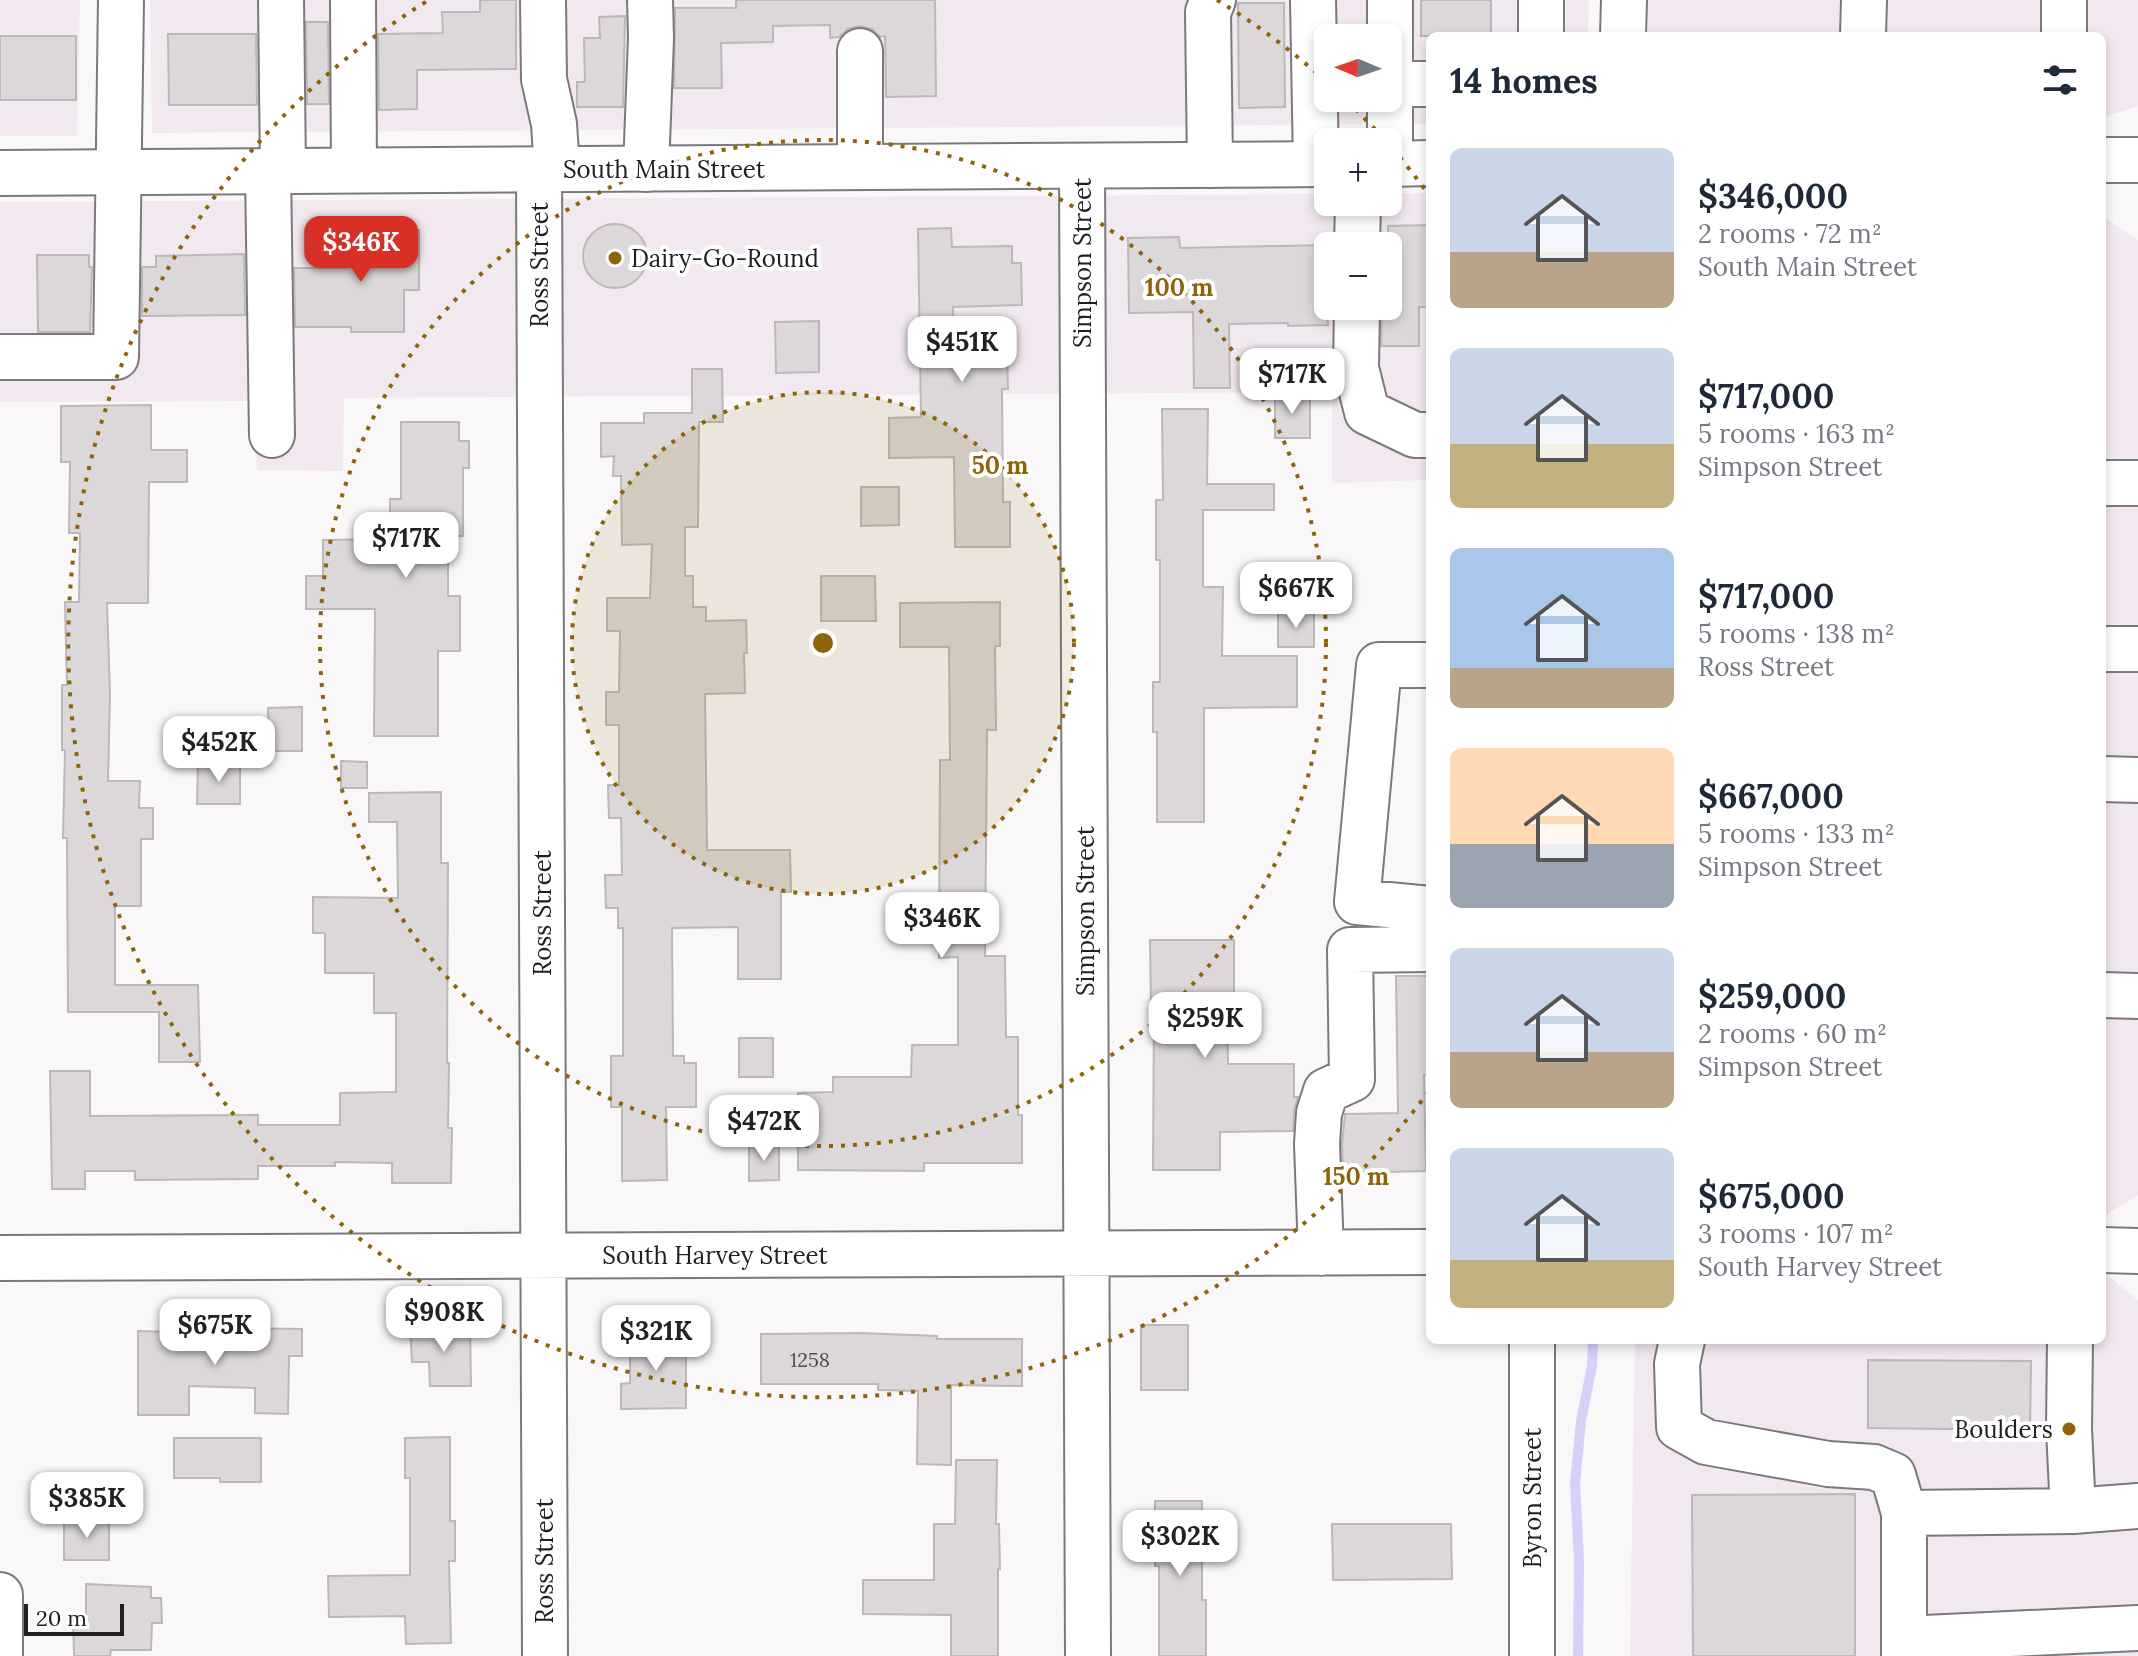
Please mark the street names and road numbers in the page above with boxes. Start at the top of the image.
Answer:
street label: South Main Street [563,154,766,185]
street label: Simpson Street [1067,177,1098,348]
street label: Ross Street [524,202,555,328]
street label: Simpson Street [1070,825,1101,996]
street label: Ross Street [527,850,558,976]
street label: South Harvey Street [602,1240,828,1271]
street label: Byron Street [1517,1427,1548,1568]
street label: Ross Street [529,1498,560,1624]

